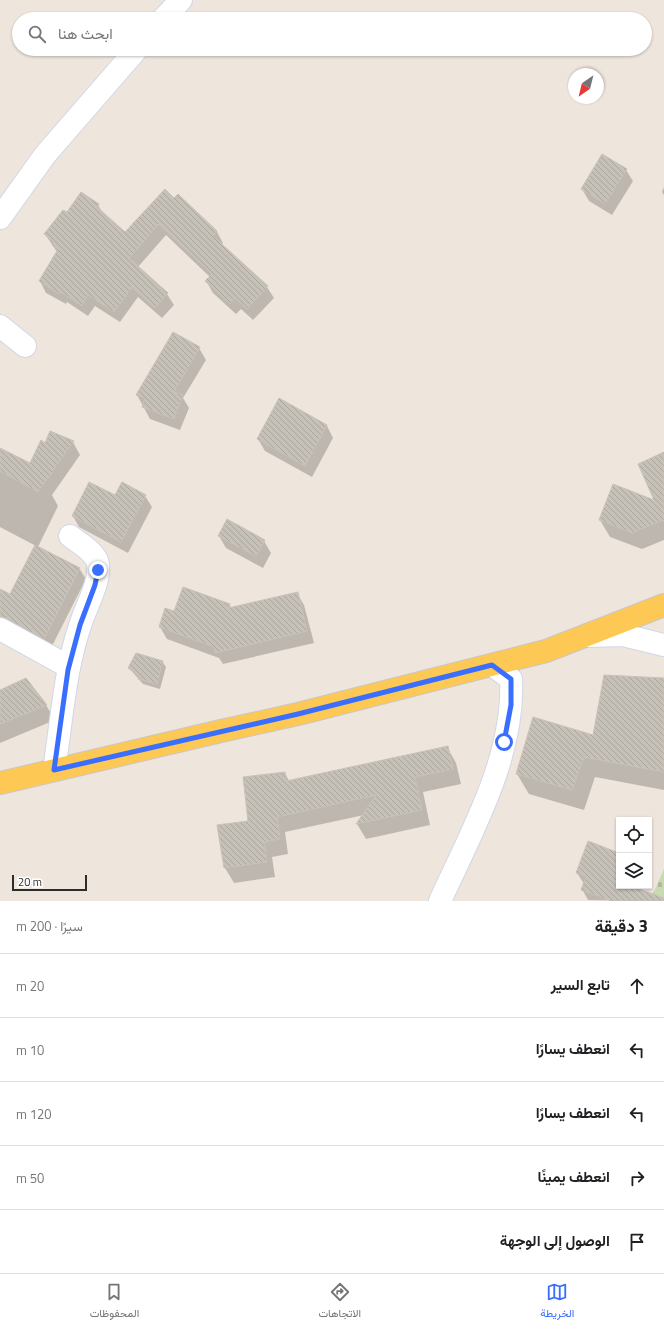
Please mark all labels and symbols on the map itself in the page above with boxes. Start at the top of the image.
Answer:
north arrow [568,68,604,104]
route end [89,561,107,579]
route start [495,733,513,751]
scale bar [12,873,87,892]

